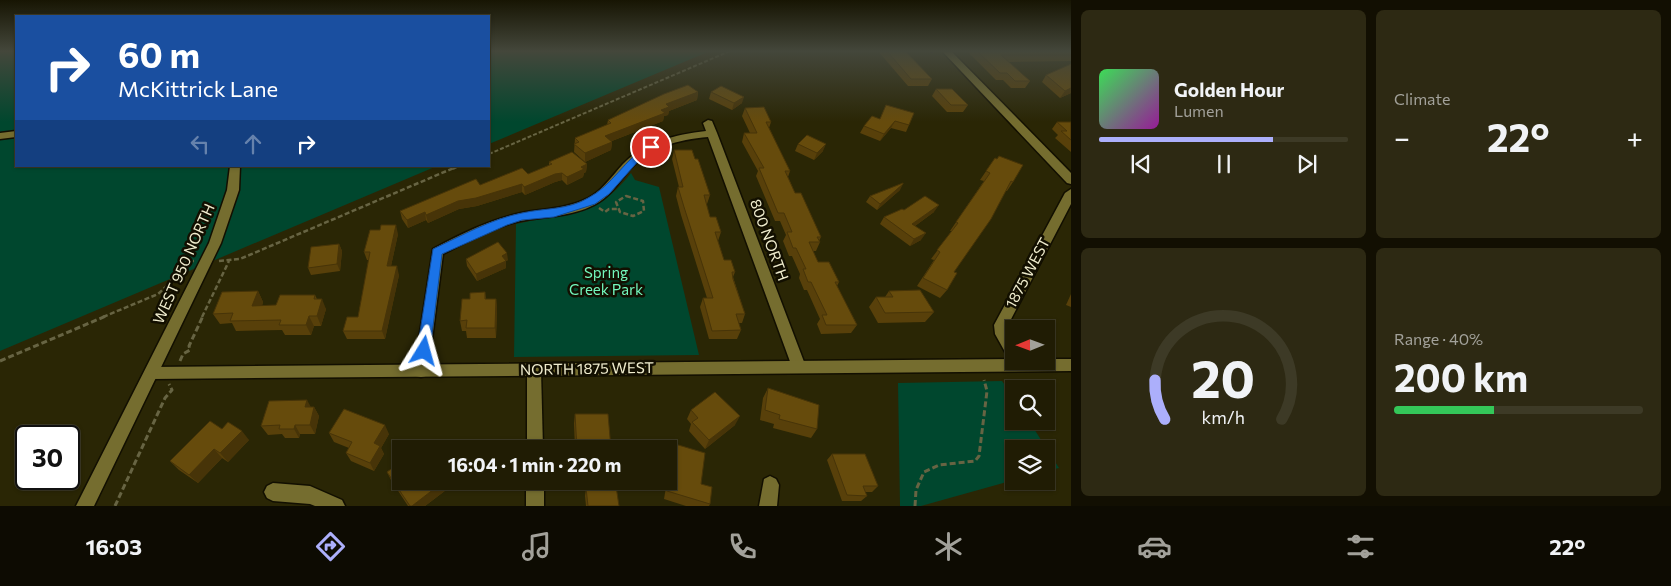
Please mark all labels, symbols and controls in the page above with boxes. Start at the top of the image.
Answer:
text: 60 m [118,32,200,75]
icon: right [35,35,100,100]
text: McKittrick Lane [118,75,278,102]
text: Golden Hour [1174,78,1284,101]
text: Climate [1394,89,1450,108]
text: Lumen [1174,101,1224,120]
text: 22° [1487,113,1550,160]
text: − [1394,120,1410,154]
text: + [1627,120,1643,154]
pin [630,126,672,168]
icon: left [186,130,214,158]
icon: ahead [239,130,267,158]
icon: right [292,130,320,158]
icon: arrive [637,133,665,161]
icon: previous [1127,150,1155,178]
icon: pause [1210,150,1238,178]
icon: next [1293,150,1321,178]
street label: 800 NORTH [747,196,793,283]
street label: WEST 950 NORTH [148,201,218,327]
street label: 1875 WEST [1001,234,1053,311]
park label: Spring Creek Park [569,263,643,298]
north arrow [1005,320,1055,370]
map controls [1005,320,1055,490]
position arrow [397,324,449,376]
text: Range · 40% [1394,329,1483,348]
text: 20 [1192,345,1255,409]
text: 200 km [1394,353,1528,400]
street label: NORTH 1875 WEST [520,358,655,378]
button: search [1005,380,1055,430]
text: km/h [1202,406,1245,428]
speed limit sign: 30 [15,425,80,490]
button: layers [1005,440,1055,490]
text: 16:04 · 1 min · 220 m [448,453,621,476]
icon: directions [313,529,348,564]
icon: music [519,529,554,564]
icon: phone [725,529,760,564]
icon: climate [931,529,966,564]
icon: car [1137,529,1172,564]
icon: filters [1343,529,1378,564]
text: 16:03 [86,533,142,560]
text: 22° [1549,533,1585,560]

